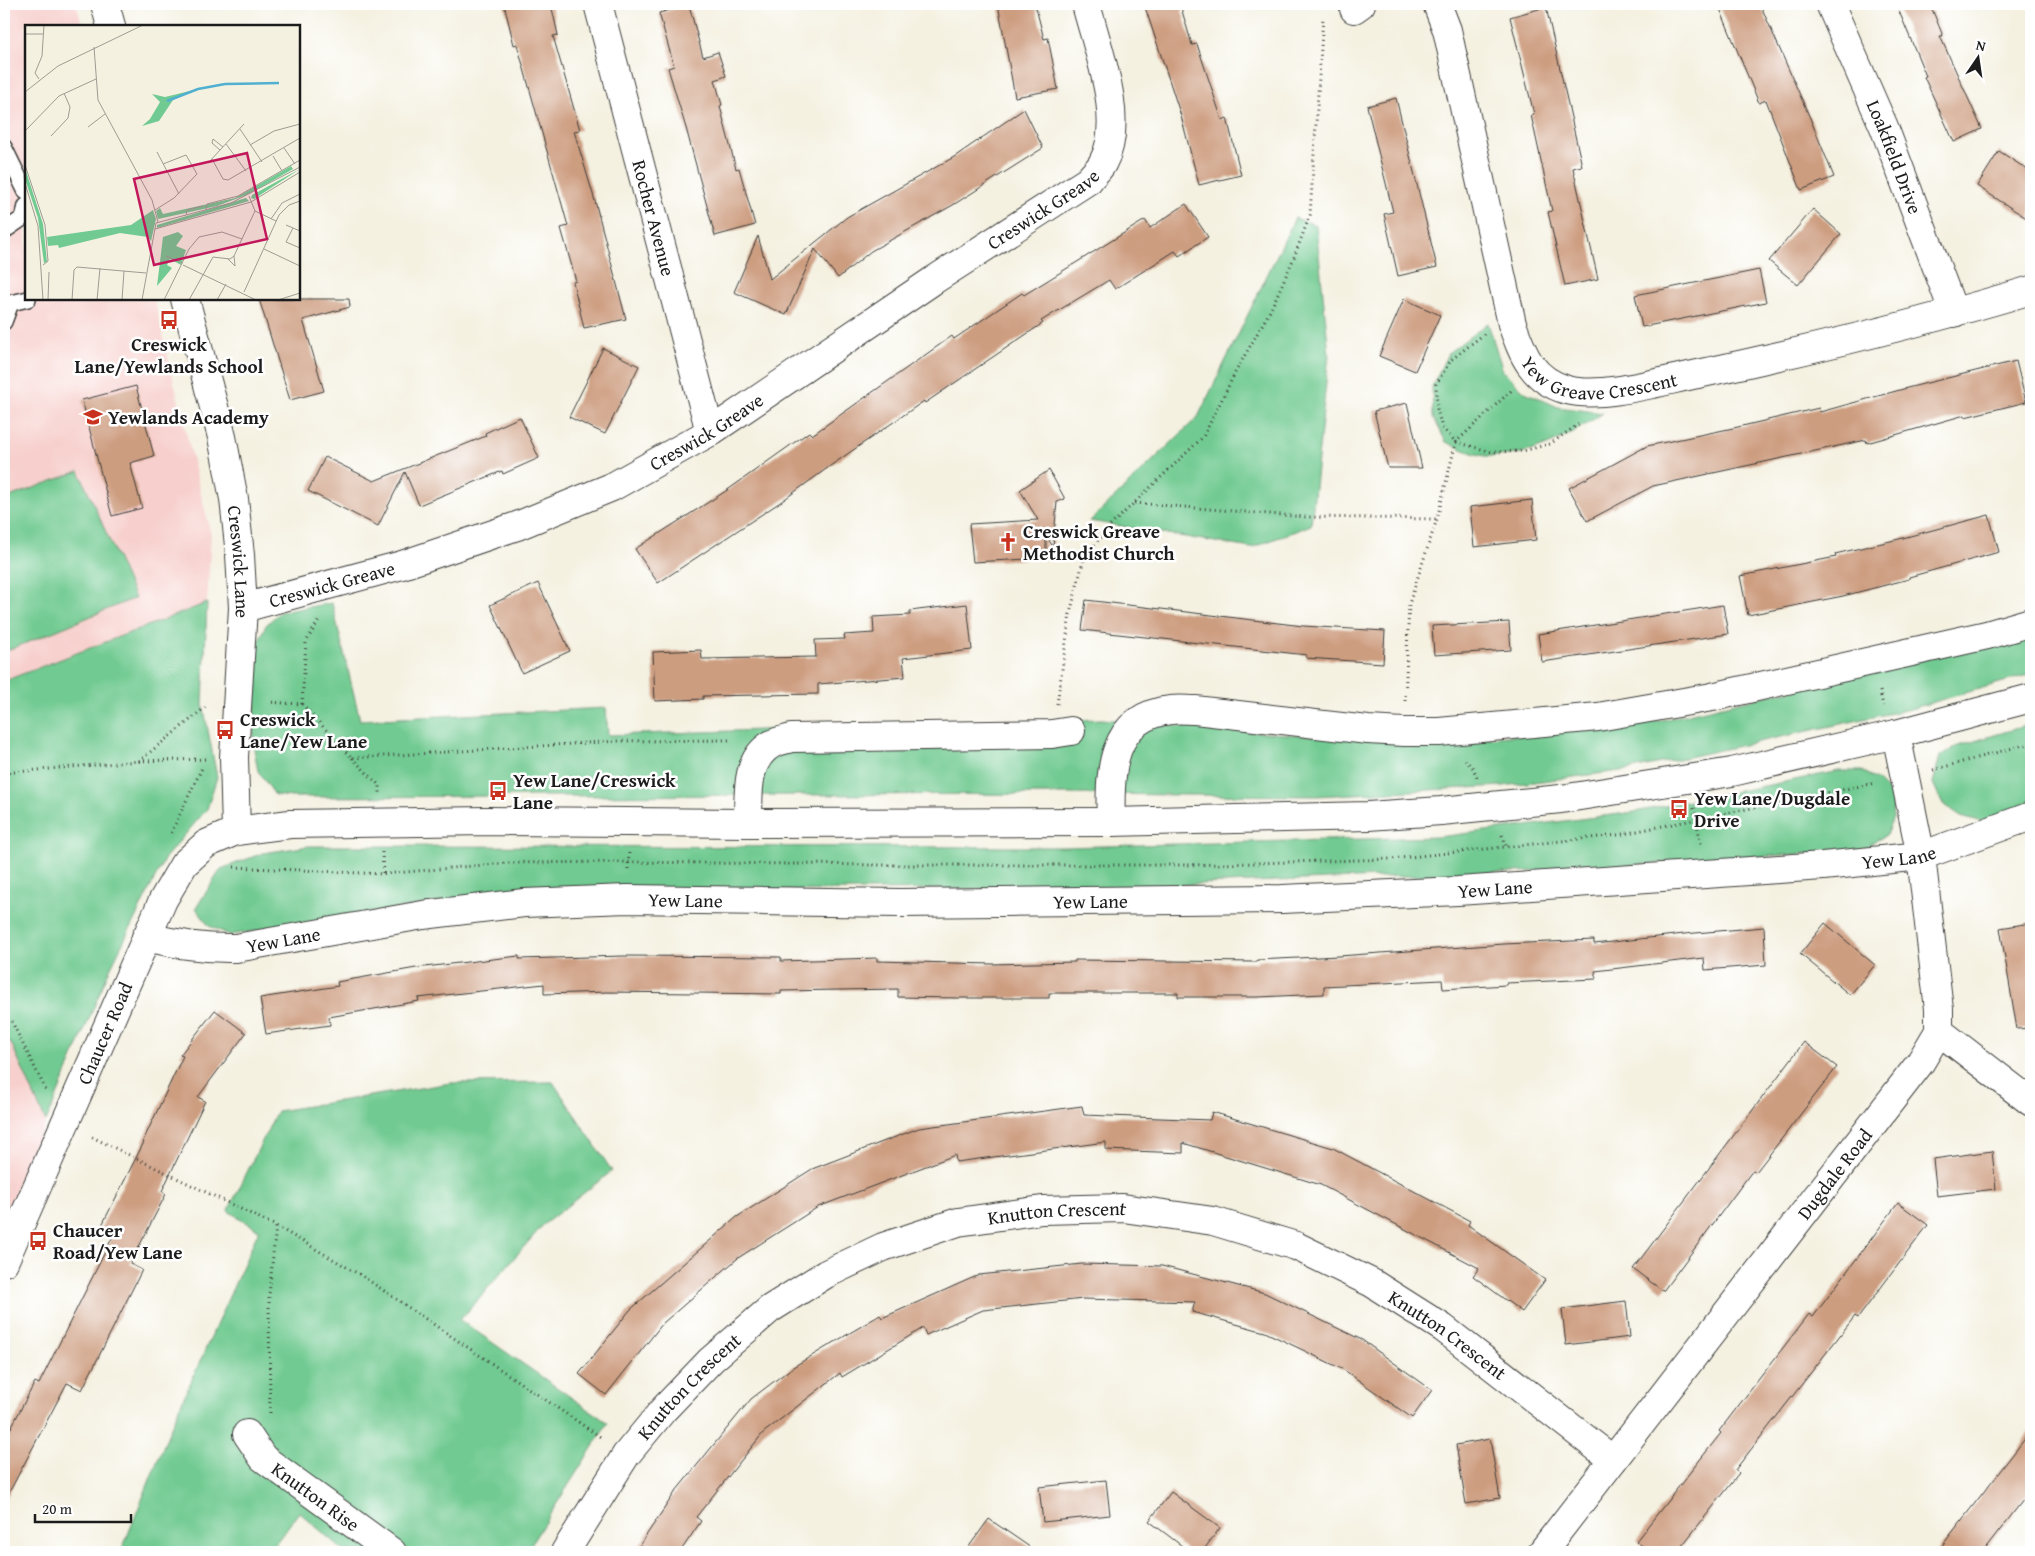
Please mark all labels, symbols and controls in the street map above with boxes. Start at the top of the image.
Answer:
inset map [25,25,300,300]
north arrow [1952,32,2002,82]
text: N [1974,35,1988,56]
street label: Loakfield Drive [1860,95,1929,218]
street label: Rocher Avenue [625,157,683,279]
street label: Creswick Greave [981,163,1106,256]
bus stop icon: Creswick Lane/Yewlands School [158,309,180,331]
place label: Creswick Lane/Yewlands School [75,330,264,380]
street label: Yew Greave Crescent [1514,350,1680,406]
street label: Creswick Greave [644,386,769,477]
place label: Yewlands Academy [108,403,269,431]
school or university icon: Yewlands Academy [82,406,104,428]
street label: Creswick Lane [221,504,257,619]
place label: Creswick Greave Methodist Church [1023,517,1175,567]
church icon: Creswick Greave Methodist Church [997,531,1019,553]
street label: Creswick Greave [266,554,398,614]
place label: Creswick Lane/Yew Lane [240,705,367,755]
bus stop icon: Creswick Lane/Yew Lane [214,719,236,741]
place label: Yew Lane/Creswick Lane [513,766,676,816]
bus stop icon: Yew Lane/Creswick Lane [487,780,509,802]
place label: Yew Lane/Dugdale Drive [1694,784,1850,834]
bus stop icon: Yew Lane/Dugdale Drive [1668,798,1690,820]
street label: Yew Lane [1860,838,1940,876]
street label: Yew Lane [1457,872,1533,905]
street label: Yew Lane [648,885,723,914]
street label: Yew Lane [1053,887,1128,915]
street label: Yew Lane [244,919,323,960]
street label: Chaucer Road [70,977,140,1089]
street label: Dugdale Road [1790,1122,1879,1225]
street label: Knutton Crescent [986,1194,1129,1232]
place label: Chaucer Road/Yew Lane [53,1216,183,1266]
bus stop icon: Chaucer Road/Yew Lane [27,1230,49,1252]
street label: Knutton Crescent [1383,1283,1513,1387]
street label: Knutton Crescent [630,1326,747,1446]
street label: Knutton Rise [266,1455,366,1538]
scale bar [35,1491,131,1523]
text: 20 m [42,1498,73,1519]

